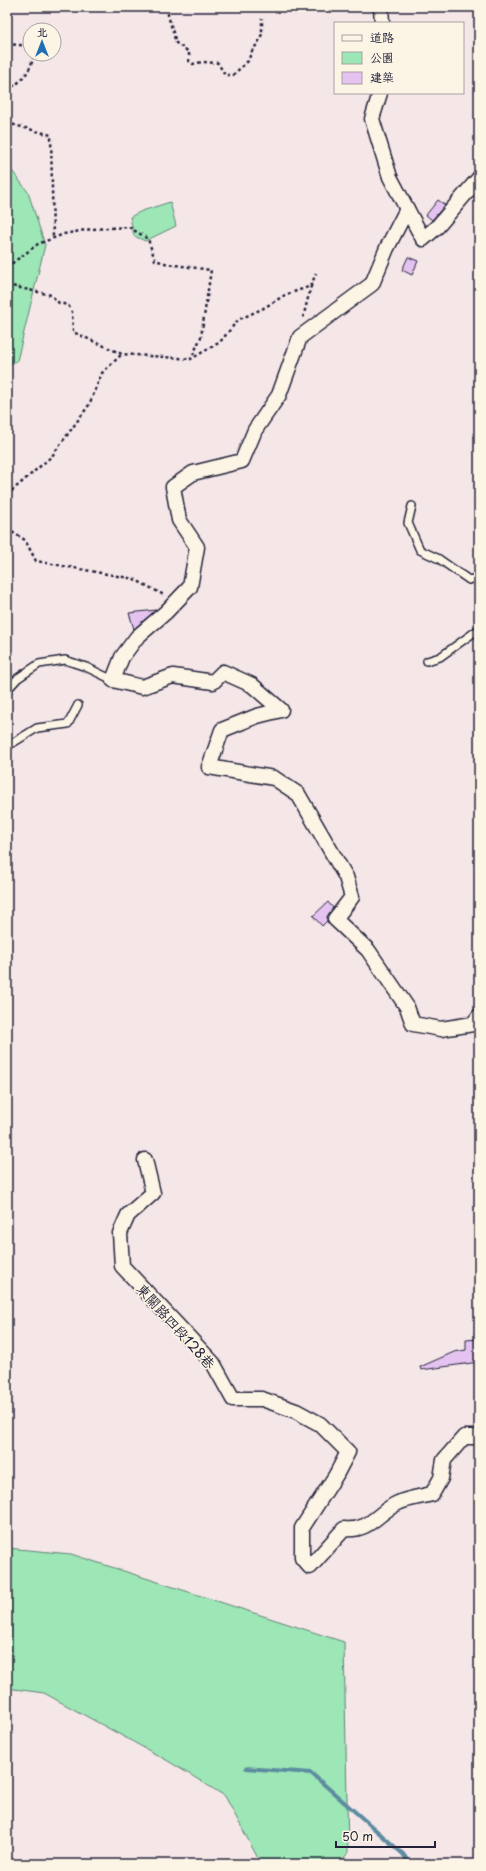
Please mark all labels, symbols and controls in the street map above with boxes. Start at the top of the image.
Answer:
north arrow [22,22,62,62]
legend [334,22,464,94]
text: 北 [37,23,48,40]
text: 道路 [370,28,394,46]
text: 公園 [370,48,394,66]
text: 建築 [370,68,394,86]
street label: 東關路四段128巷 [132,1279,221,1374]
scale bar [336,1823,435,1849]
text: 50 m [342,1827,373,1845]

